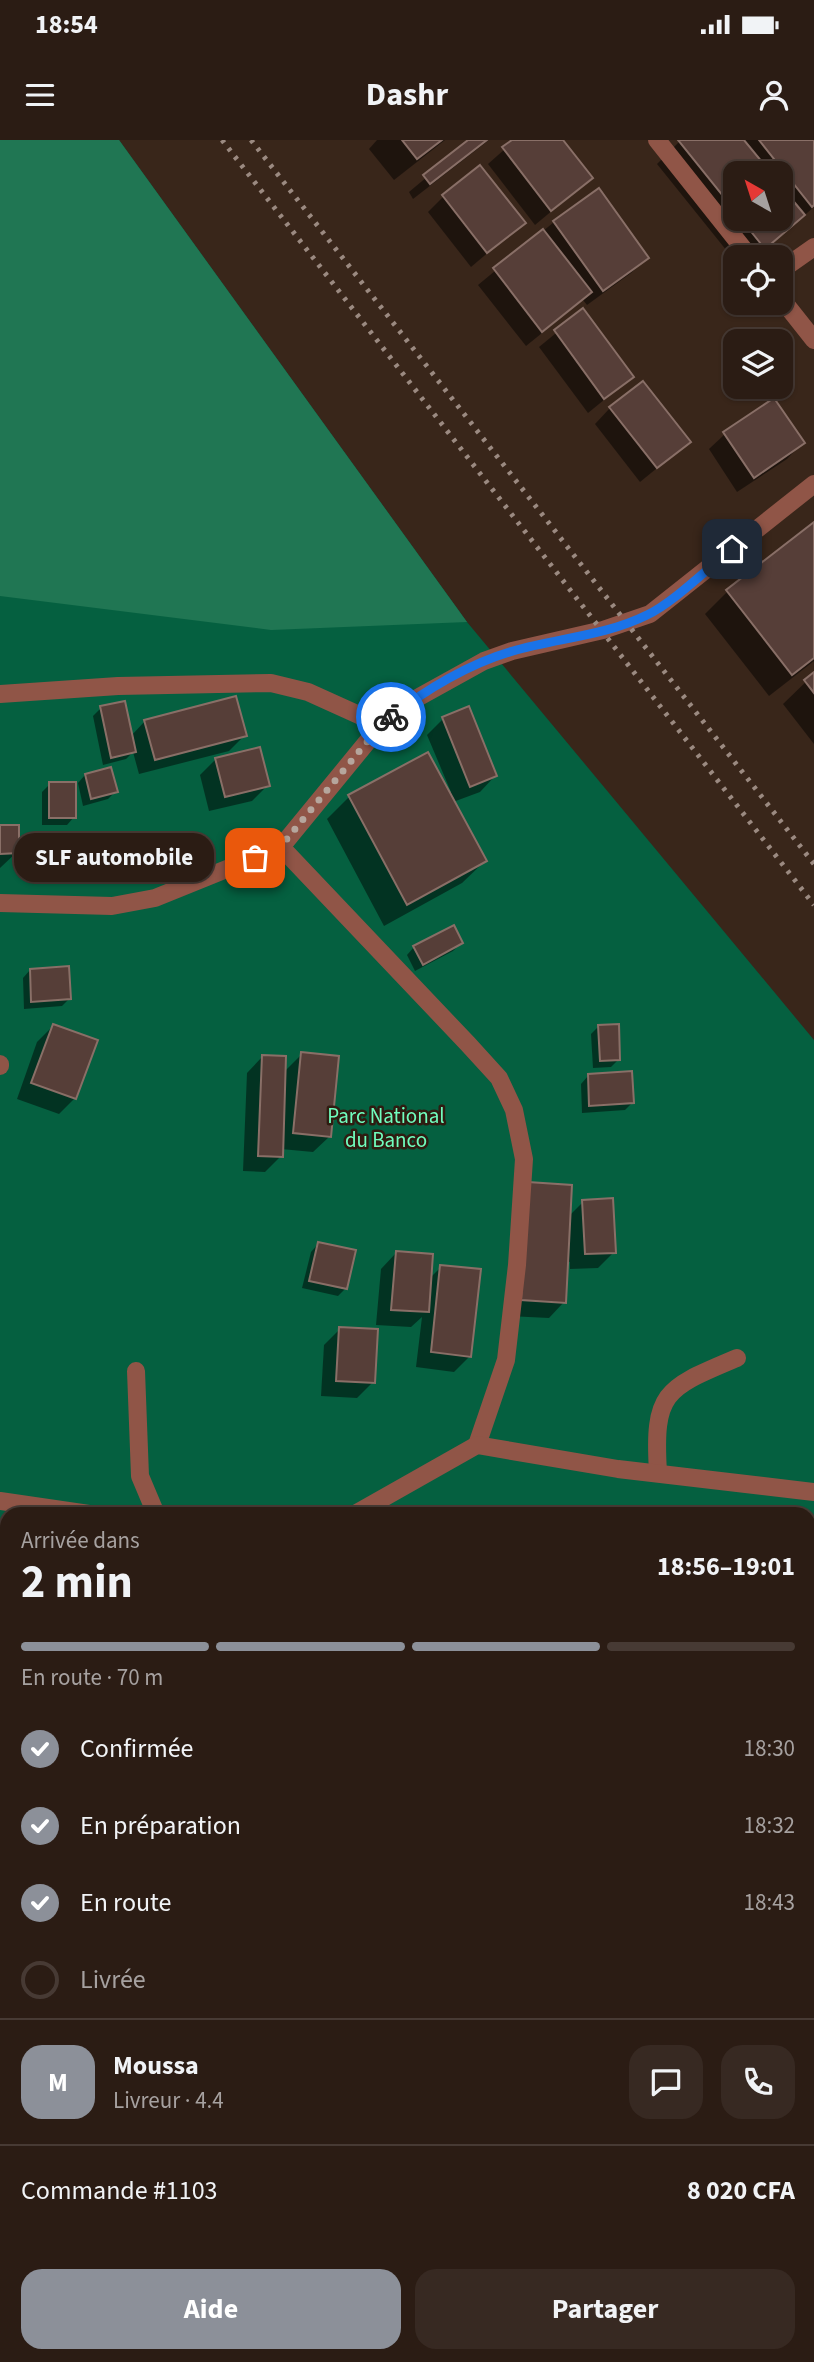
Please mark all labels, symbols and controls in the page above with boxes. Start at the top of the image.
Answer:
text: 18:54 [35,6,98,43]
text: Dashr [366,72,448,118]
icon: menu [21,76,59,114]
icon: person [755,76,793,114]
north arrow [723,161,793,231]
map controls [723,161,793,399]
button: locate [723,245,793,315]
button: layers [723,329,793,399]
pin [702,519,762,579]
icon: home [713,530,751,568]
courier [356,682,426,752]
icon: bike [372,698,410,736]
pin [225,828,285,888]
callout: SLF automobile [14,834,213,882]
icon: bag [236,839,274,877]
text: SLF automobile [35,841,193,874]
park label: Parc National du Banco [327,1101,445,1155]
text: Arrivée dans [21,1524,140,1557]
text: 18:56–19:01 [657,1548,795,1585]
text: 2 min [21,1550,133,1615]
text: En route · 70 m [21,1661,163,1694]
icon: check [21,1730,59,1768]
text: Confirmée [80,1730,194,1767]
text: 18:30 [744,1732,795,1765]
icon: check [21,1807,59,1845]
text: En préparation [80,1807,241,1844]
text: 18:32 [744,1809,795,1842]
icon: check [21,1884,59,1922]
text: En route [80,1884,171,1921]
text: 18:43 [744,1886,795,1919]
text: Livrée [80,1961,146,1998]
button: chat [629,2045,703,2119]
button: phone [721,2045,795,2119]
text: Moussa [113,2047,199,2084]
text: M [48,2064,68,2101]
text: Livreur · 4.4 [113,2084,224,2117]
text: Commande #1103 [21,2172,218,2209]
text: 8 020 CFA [687,2172,795,2209]
button: Aide [21,2269,401,2349]
button: Partager [415,2269,795,2349]

